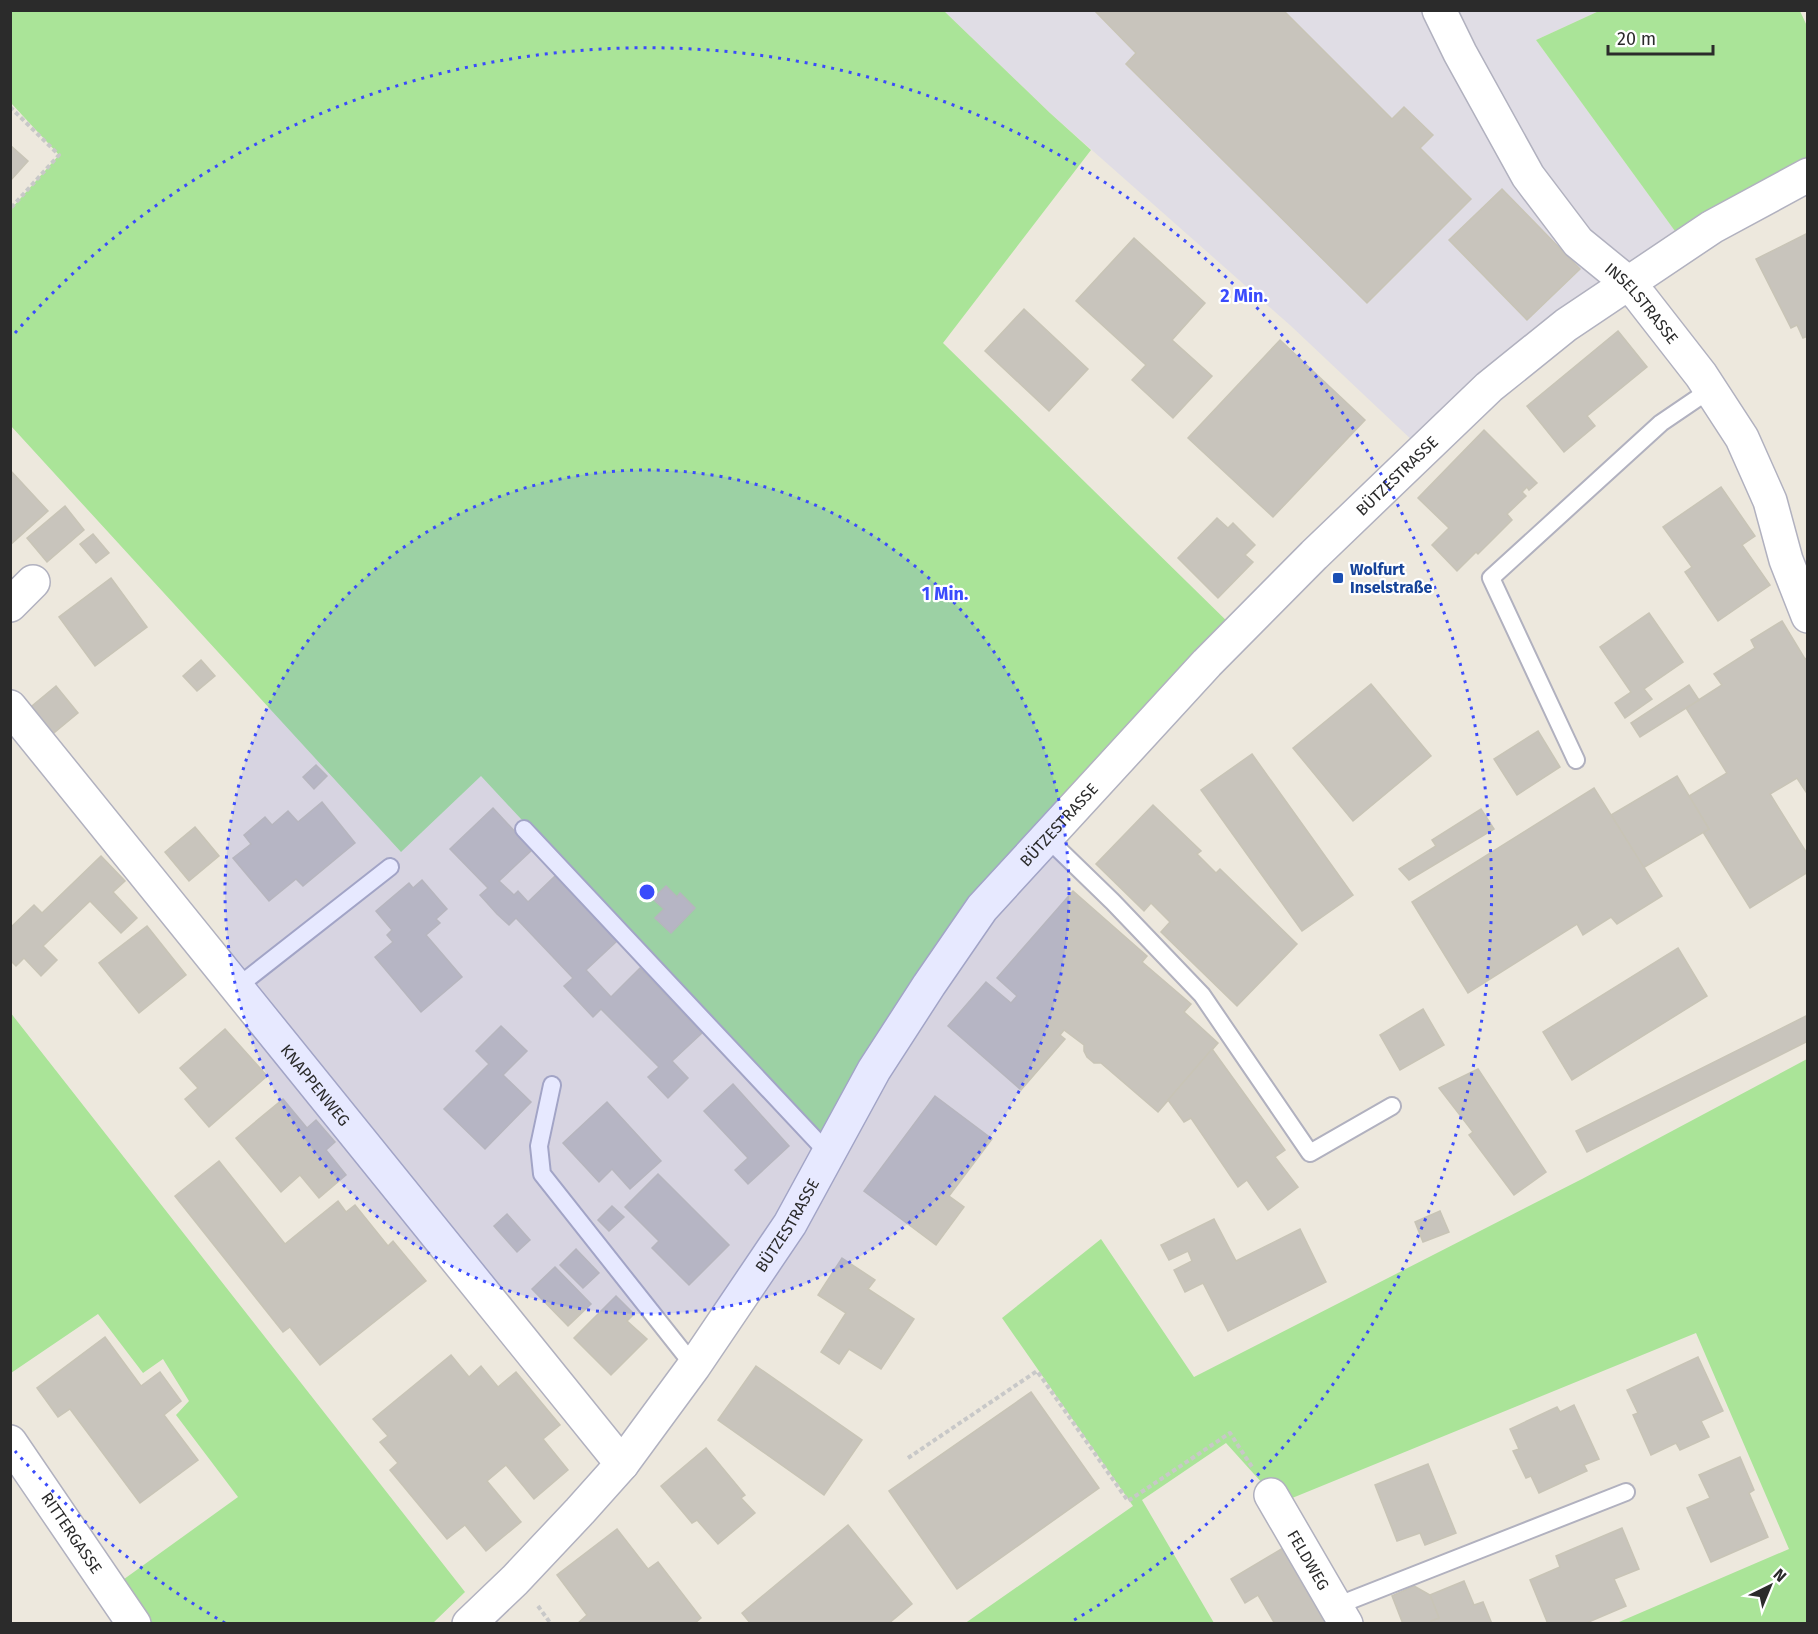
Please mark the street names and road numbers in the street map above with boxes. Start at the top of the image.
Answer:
street label: INSELSTRASSE [1601,259,1682,348]
street label: BÜTZESTRASSE [1352,432,1442,520]
street label: BÜTZESTRASSE [1016,779,1102,870]
street label: KNAPPENWEG [277,1041,354,1130]
street label: BÜTZESTRASSE [751,1175,823,1276]
street label: RITTERGASSE [37,1489,106,1577]
street label: FELDWEG [1283,1527,1333,1594]

